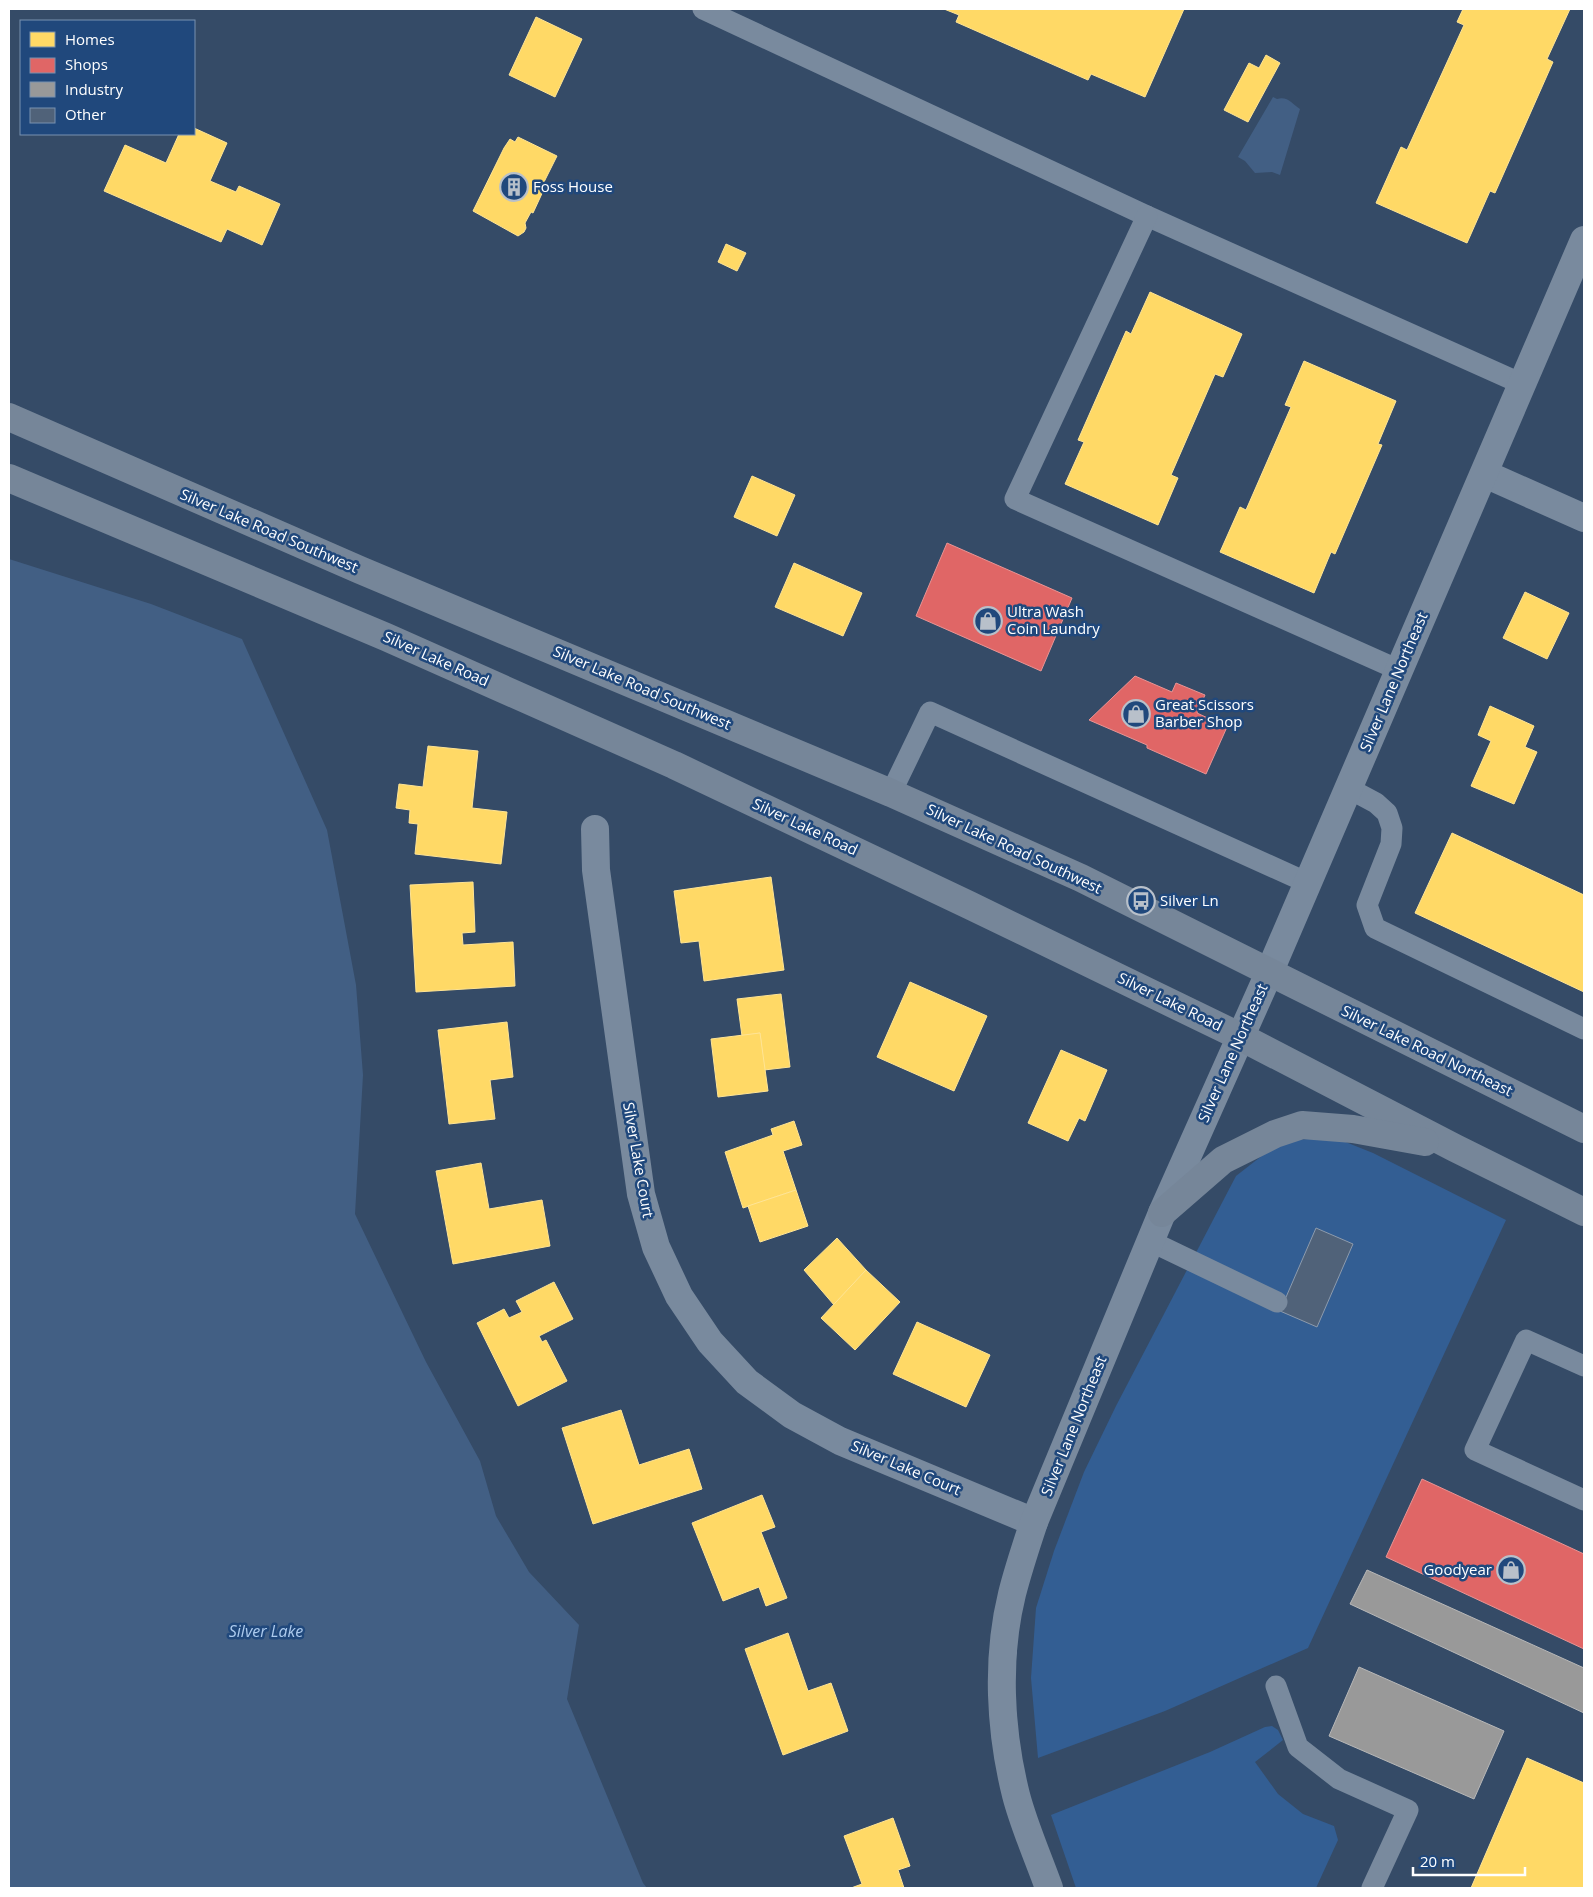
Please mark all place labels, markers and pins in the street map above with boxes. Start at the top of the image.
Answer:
building icon: Foss House [499,172,529,202]
place label: Foss House [533,176,613,196]
place label: Ultra Wash Coin Laundry [1007,601,1100,638]
shop icon: Ultra Wash Coin Laundry [973,606,1003,636]
place label: Great Scissors Barber Shop [1155,694,1254,731]
shop icon: Great Scissors Barber Shop [1121,699,1151,729]
bus stop icon: Silver Ln [1126,886,1156,916]
place label: Silver Ln [1160,890,1219,910]
shop icon: Goodyear [1496,1555,1526,1585]
place label: Goodyear [1423,1559,1492,1579]

